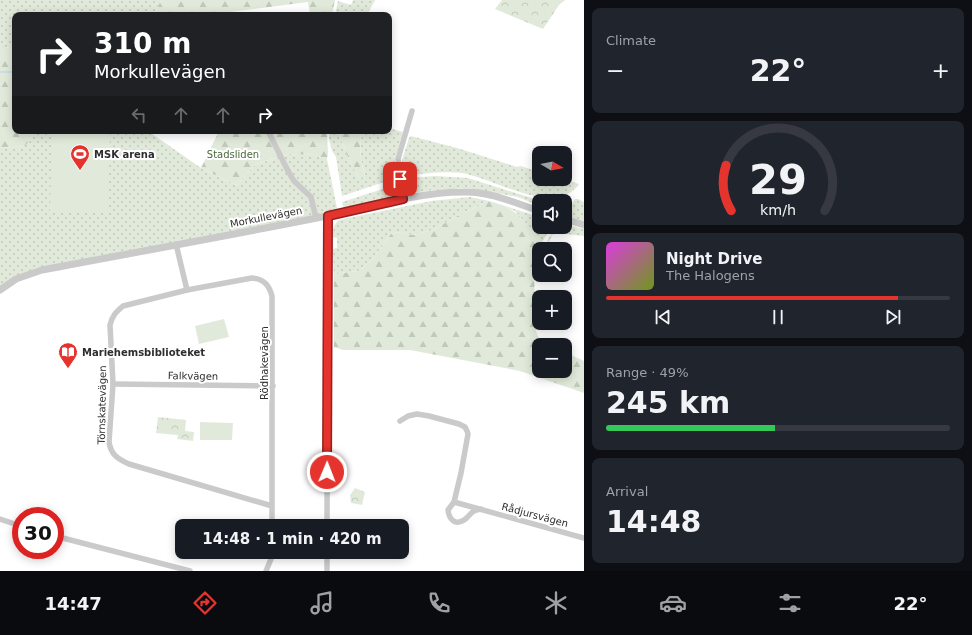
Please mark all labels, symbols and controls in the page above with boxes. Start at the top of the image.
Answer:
text: 310 m [94,27,191,60]
icon: right [28,28,80,80]
text: Climate [606,33,656,48]
text: 22° [750,53,806,88]
text: − [606,58,624,83]
text: + [932,58,950,83]
text: Morkullevägen [94,61,226,82]
icon: left [128,104,150,126]
icon: ahead [170,104,192,126]
icon: ahead [212,104,234,126]
icon: right [254,104,276,126]
sports icon: MSK arena [69,143,91,171]
north arrow [532,146,572,186]
map controls [532,146,572,378]
place label: MSK arena [94,149,155,160]
park label: Stadsliden [207,149,259,160]
text: 29 [749,155,807,204]
pin [383,162,417,196]
icon: arrive [389,168,411,190]
button: sound [532,194,572,234]
text: km/h [760,201,796,217]
street label: Morkullevägen [229,205,303,229]
button: search [532,242,572,282]
text: Night Drive [666,250,762,268]
text: The Halogens [666,268,755,283]
button: + [532,290,572,330]
icon: previous [652,306,674,328]
icon: pause [767,306,789,328]
icon: next [882,306,904,328]
street label: Rödhakevägen [259,326,270,400]
button: − [532,338,572,378]
library icon: Mariehemsbiblioteket [57,341,79,369]
place label: Mariehemsbiblioteket [82,347,205,358]
street label: Törnskatevägen [96,365,108,446]
text: Range · 49% [606,365,689,380]
street label: Falkvägen [168,370,218,382]
text: 245 km [606,385,730,420]
position arrow [306,451,348,493]
text: Arrival [606,484,648,499]
street label: Rådjursvägen [500,500,570,529]
text: 14:48 [606,504,702,539]
speed limit sign: 30 [12,507,64,559]
text: 14:48 · 1 min · 420 m [202,530,382,548]
icon: directions [191,589,219,617]
icon: music [308,589,336,617]
icon: phone [425,589,453,617]
icon: climate [542,589,570,617]
icon: car [659,589,687,617]
icon: filters [776,589,804,617]
text: 14:47 [45,593,102,614]
text: 22° [893,593,927,614]

